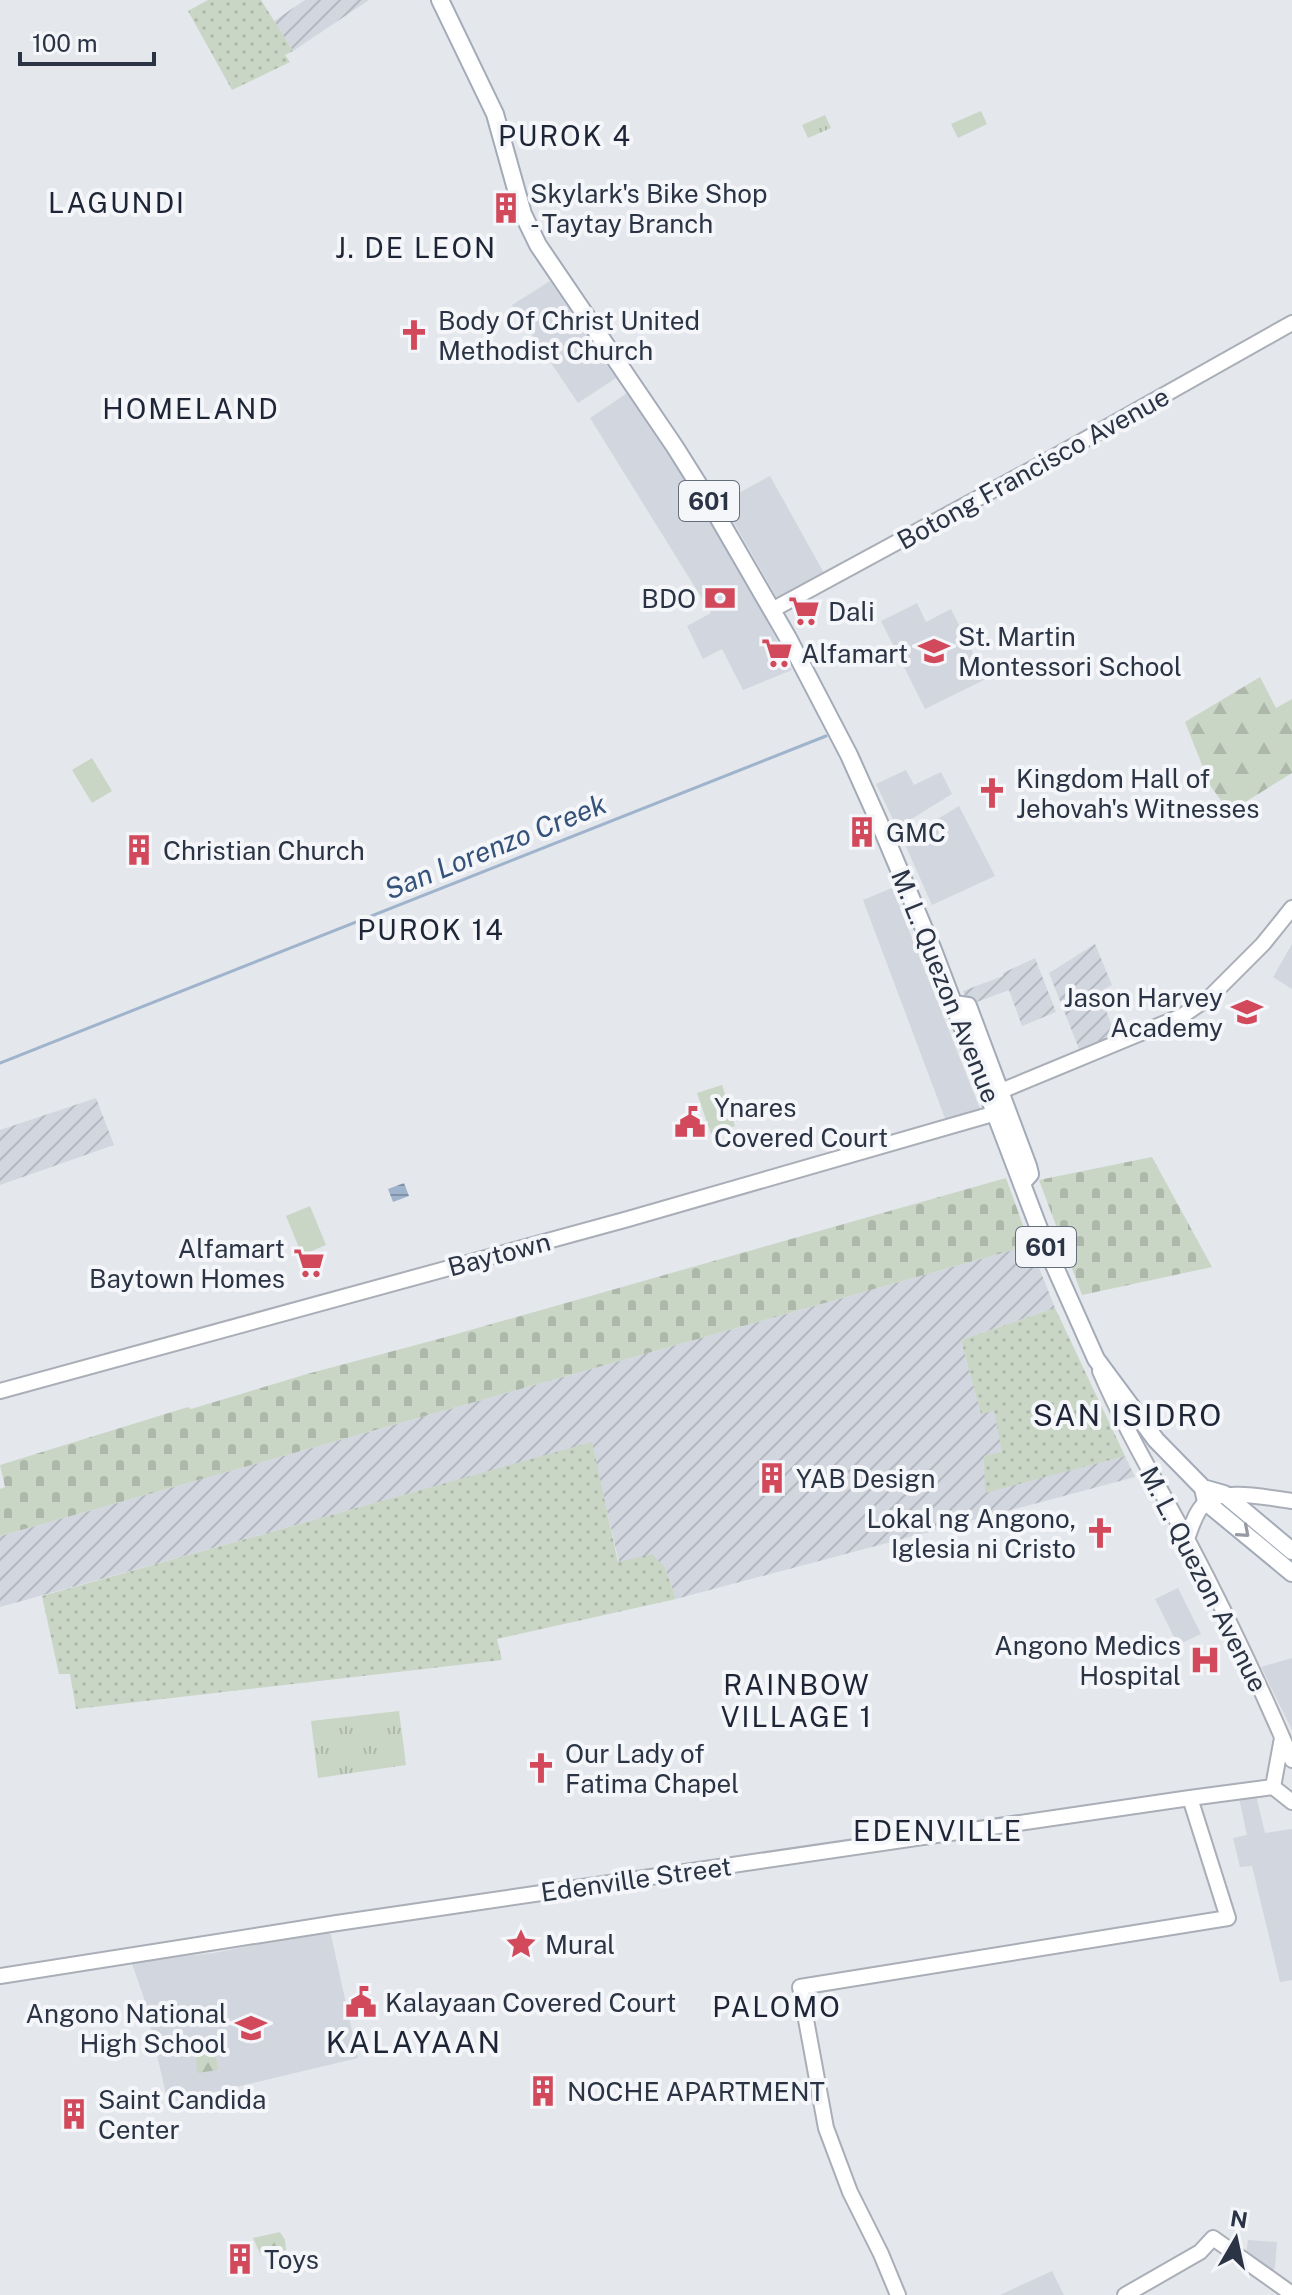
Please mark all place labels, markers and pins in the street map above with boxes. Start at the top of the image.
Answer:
place label: Skylark's Bike Shop - Taytay Branch [530,178,767,239]
building icon: Skylark's Bike Shop - Taytay Branch [489,191,523,225]
place label: Body Of Christ United Methodist Church [438,305,700,366]
church icon: Body Of Christ United Methodist Church [397,318,431,352]
bank icon: BDO [703,581,737,615]
place label: BDO [641,583,696,614]
supermarket icon: Dali [787,594,821,628]
place label: Dali [828,596,875,627]
place label: St. Martin Montessori School [958,621,1182,682]
school or university icon: St. Martin Montessori School [917,634,951,668]
supermarket icon: Alfamart [760,636,794,670]
place label: Alfamart [801,638,908,669]
place label: Kingdom Hall of Jehovah's Witnesses [1016,763,1259,824]
church icon: Kingdom Hall of Jehovah's Witnesses [975,776,1009,810]
building icon: GMC [845,815,879,849]
place label: GMC [886,817,946,848]
building icon: Christian Church [122,833,156,867]
place label: Christian Church [163,835,365,866]
place label: Jason Harvey Academy [1063,982,1223,1043]
school or university icon: Jason Harvey Academy [1230,995,1264,1029]
place label: Ynares Covered Court [714,1092,888,1153]
public building icon: Ynares Covered Court [673,1105,707,1139]
place label: Alfamart Baytown Homes [89,1233,285,1294]
supermarket icon: Alfamart Baytown Homes [292,1246,326,1280]
building icon: YAB Design [755,1461,789,1495]
place label: YAB Design [796,1463,935,1494]
place label: Lokal ng Angono, Iglesia ni Cristo [867,1503,1076,1564]
church icon: Lokal ng Angono, Iglesia ni Cristo [1083,1516,1117,1550]
place label: Angono Medics Hospital [994,1630,1181,1691]
hospital icon: Angono Medics Hospital [1188,1643,1222,1677]
place label: Our Lady of Fatima Chapel [565,1738,739,1799]
church icon: Our Lady of Fatima Chapel [524,1751,558,1785]
place icon: Mural [504,1927,538,1961]
place label: Mural [545,1929,615,1960]
public building icon: Kalayaan Covered Court [344,1985,378,2019]
place label: Kalayaan Covered Court [385,1987,676,2018]
place label: Angono National High School [25,1998,227,2059]
school or university icon: Angono National High School [234,2011,268,2045]
building icon: NOCHE APARTMENT [526,2074,560,2108]
place label: NOCHE APARTMENT [567,2076,825,2107]
place label: Saint Candida Center [98,2084,266,2145]
building icon: Saint Candida Center [57,2097,91,2131]
building icon: Toys [223,2242,257,2276]
place label: Toys [264,2244,319,2275]

